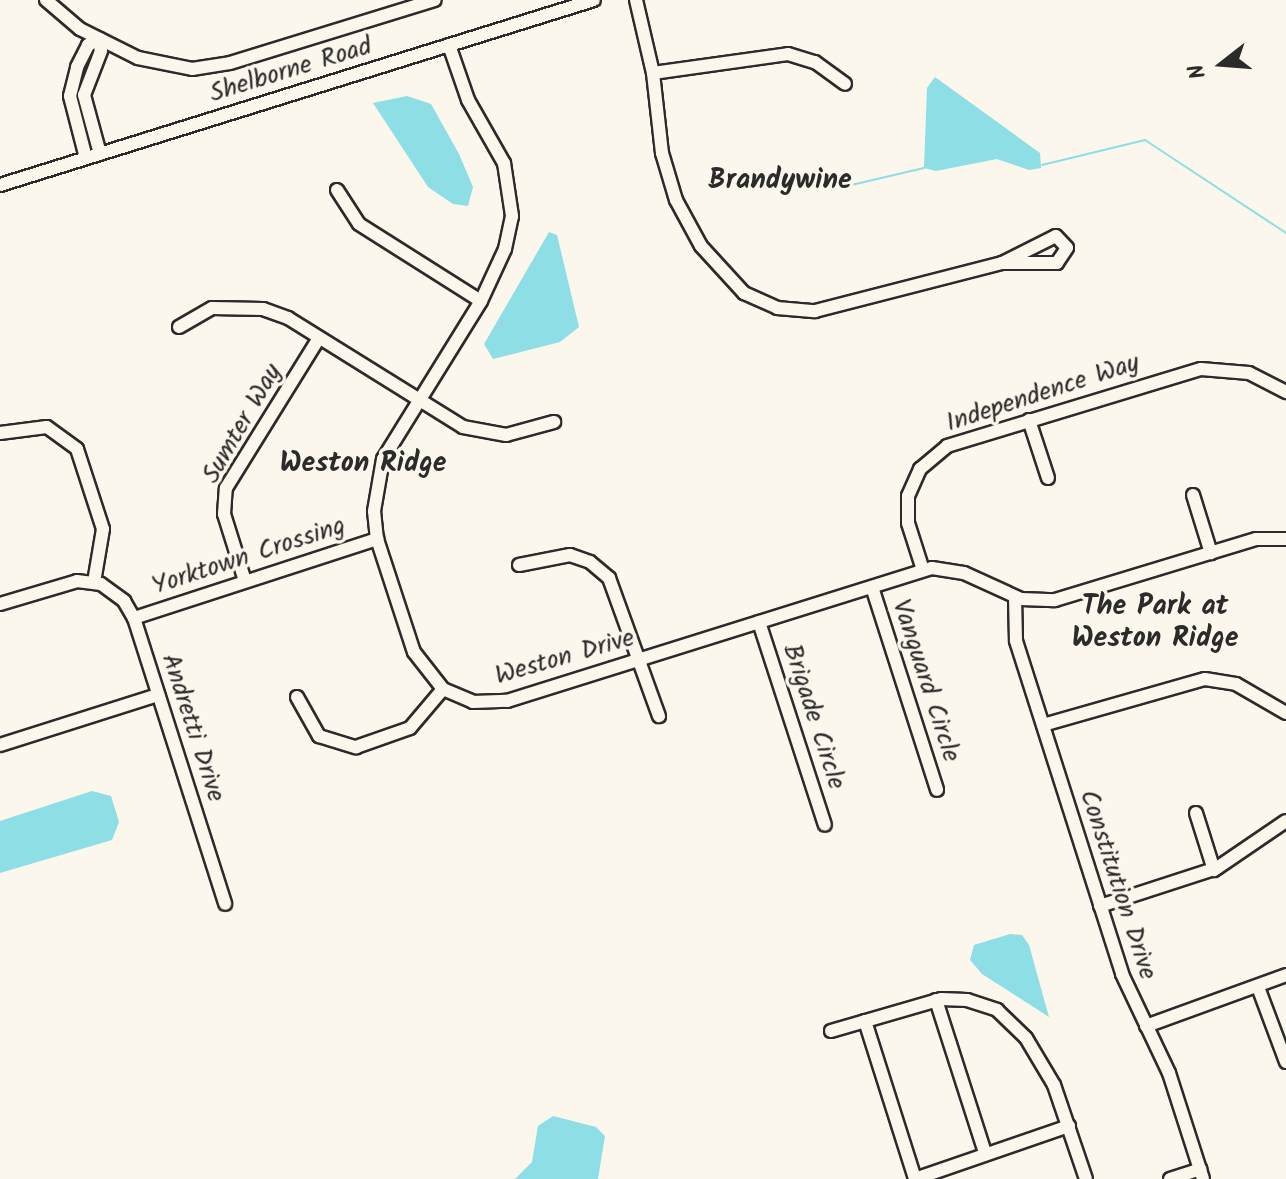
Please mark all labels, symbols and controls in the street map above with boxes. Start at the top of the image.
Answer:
north arrow [1182,24,1262,104]
street label: Shelborne Road [206,32,376,110]
text: N [1180,59,1217,83]
district label: Brandywine [708,164,852,198]
street label: Independence Way [942,348,1144,440]
street label: Sumter Way [196,359,290,489]
district label: Weston Ridge [280,447,446,481]
street label: Yorktown Crossing [148,511,350,603]
district label: The Park at Weston Ridge [1072,590,1238,656]
street label: Vanguard Circle [884,596,966,766]
street label: Weston Drive [492,623,638,693]
street label: Brigade Circle [775,640,851,794]
street label: Andretti Drive [153,650,231,806]
street label: Constitution Drive [1072,786,1162,984]

